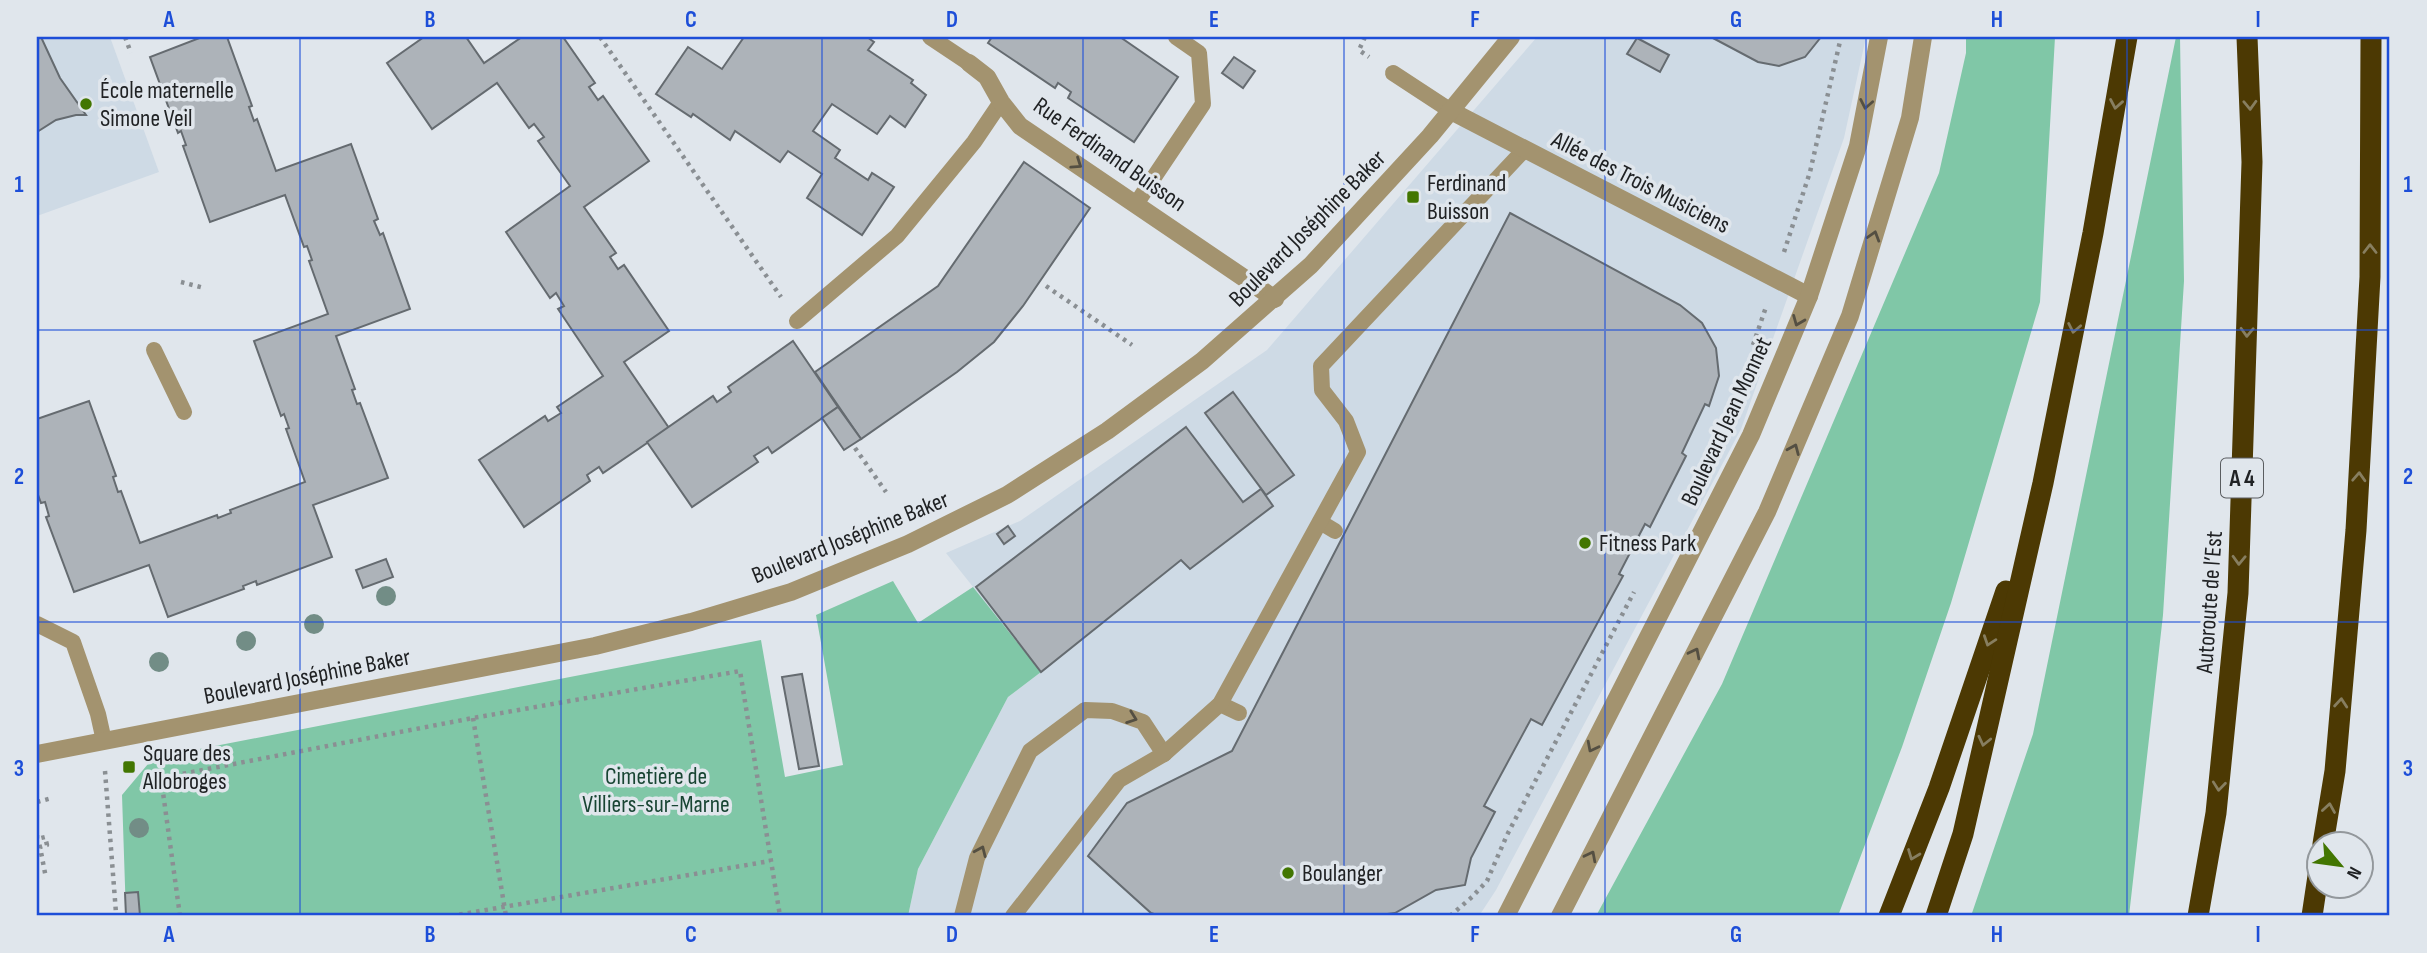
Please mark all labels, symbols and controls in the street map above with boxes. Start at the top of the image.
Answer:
text: A [163,6,176,34]
text: B [425,6,436,34]
text: C [685,6,697,34]
text: D [946,6,958,34]
text: E [1209,6,1219,34]
text: F [1470,6,1480,34]
text: G [1730,6,1742,34]
text: H [1991,6,2003,34]
text: I [2255,6,2261,34]
place label: École maternelle Simone Veil [100,76,234,133]
street label: Rue Ferdinand Buisson [1028,91,1192,218]
marker: École maternelle Simone Veil [78,96,94,112]
one-way arrow [1859,98,1874,110]
one-way arrow [2109,98,2124,110]
one-way arrow [2242,100,2257,111]
street label: Allée des Trois Musiciens [1546,125,1735,240]
street label: Boulevard Joséphine Baker [1223,144,1392,313]
one-way arrow [1069,156,1082,168]
place label: Ferdinand Buisson [1427,169,1506,226]
text: 1 [14,171,24,199]
text: 1 [2403,171,2413,199]
marker: Ferdinand Buisson [1405,189,1421,205]
one-way arrow [1866,230,1881,242]
one-way arrow [2362,244,2378,254]
one-way arrow [1793,314,1807,326]
one-way arrow [2067,322,2082,334]
one-way arrow [2239,327,2254,338]
street label: Boulevard Jean Monnet [1675,332,1778,510]
one-way arrow [1786,443,1800,456]
road number: A 4 [2221,458,2263,498]
text: 2 [14,463,24,491]
text: 2 [2403,463,2413,491]
one-way arrow [2351,471,2366,482]
street label: Boulevard Joséphine Baker [747,485,953,590]
place label: Fitness Park [1599,529,1696,558]
street label: Autoroute de l’Est [2190,530,2229,675]
marker: Fitness Park [1577,535,1593,551]
one-way arrow [2232,554,2247,565]
one-way arrow [1983,634,1997,646]
street label: Boulevard Joséphine Baker [201,642,413,711]
one-way arrow [1686,648,1700,660]
one-way arrow [2333,698,2348,709]
one-way arrow [1125,710,1137,724]
one-way arrow [1977,735,1992,747]
place label: Square des Allobroges [142,739,231,796]
one-way arrow [1587,740,1601,752]
text: 3 [14,755,24,783]
text: 3 [2403,755,2413,783]
marker: Square des Allobroges [121,759,137,775]
park label: Cimetière de Villiers-sur-Marne [582,762,730,819]
one-way arrow [2212,781,2227,792]
one-way arrow [2321,802,2336,814]
north arrow [2304,830,2374,900]
one-way arrow [973,846,987,858]
one-way arrow [1907,848,1921,861]
one-way arrow [1582,850,1596,863]
place label: Boulanger [1302,859,1383,888]
text: N [2341,862,2366,883]
marker: Boulanger [1280,865,1296,881]
text: A [163,921,176,949]
text: B [425,921,436,949]
text: C [685,921,697,949]
text: D [946,921,958,949]
text: E [1209,921,1219,949]
text: F [1470,921,1480,949]
text: G [1730,921,1742,949]
text: H [1991,921,2003,949]
text: I [2255,921,2261,949]

